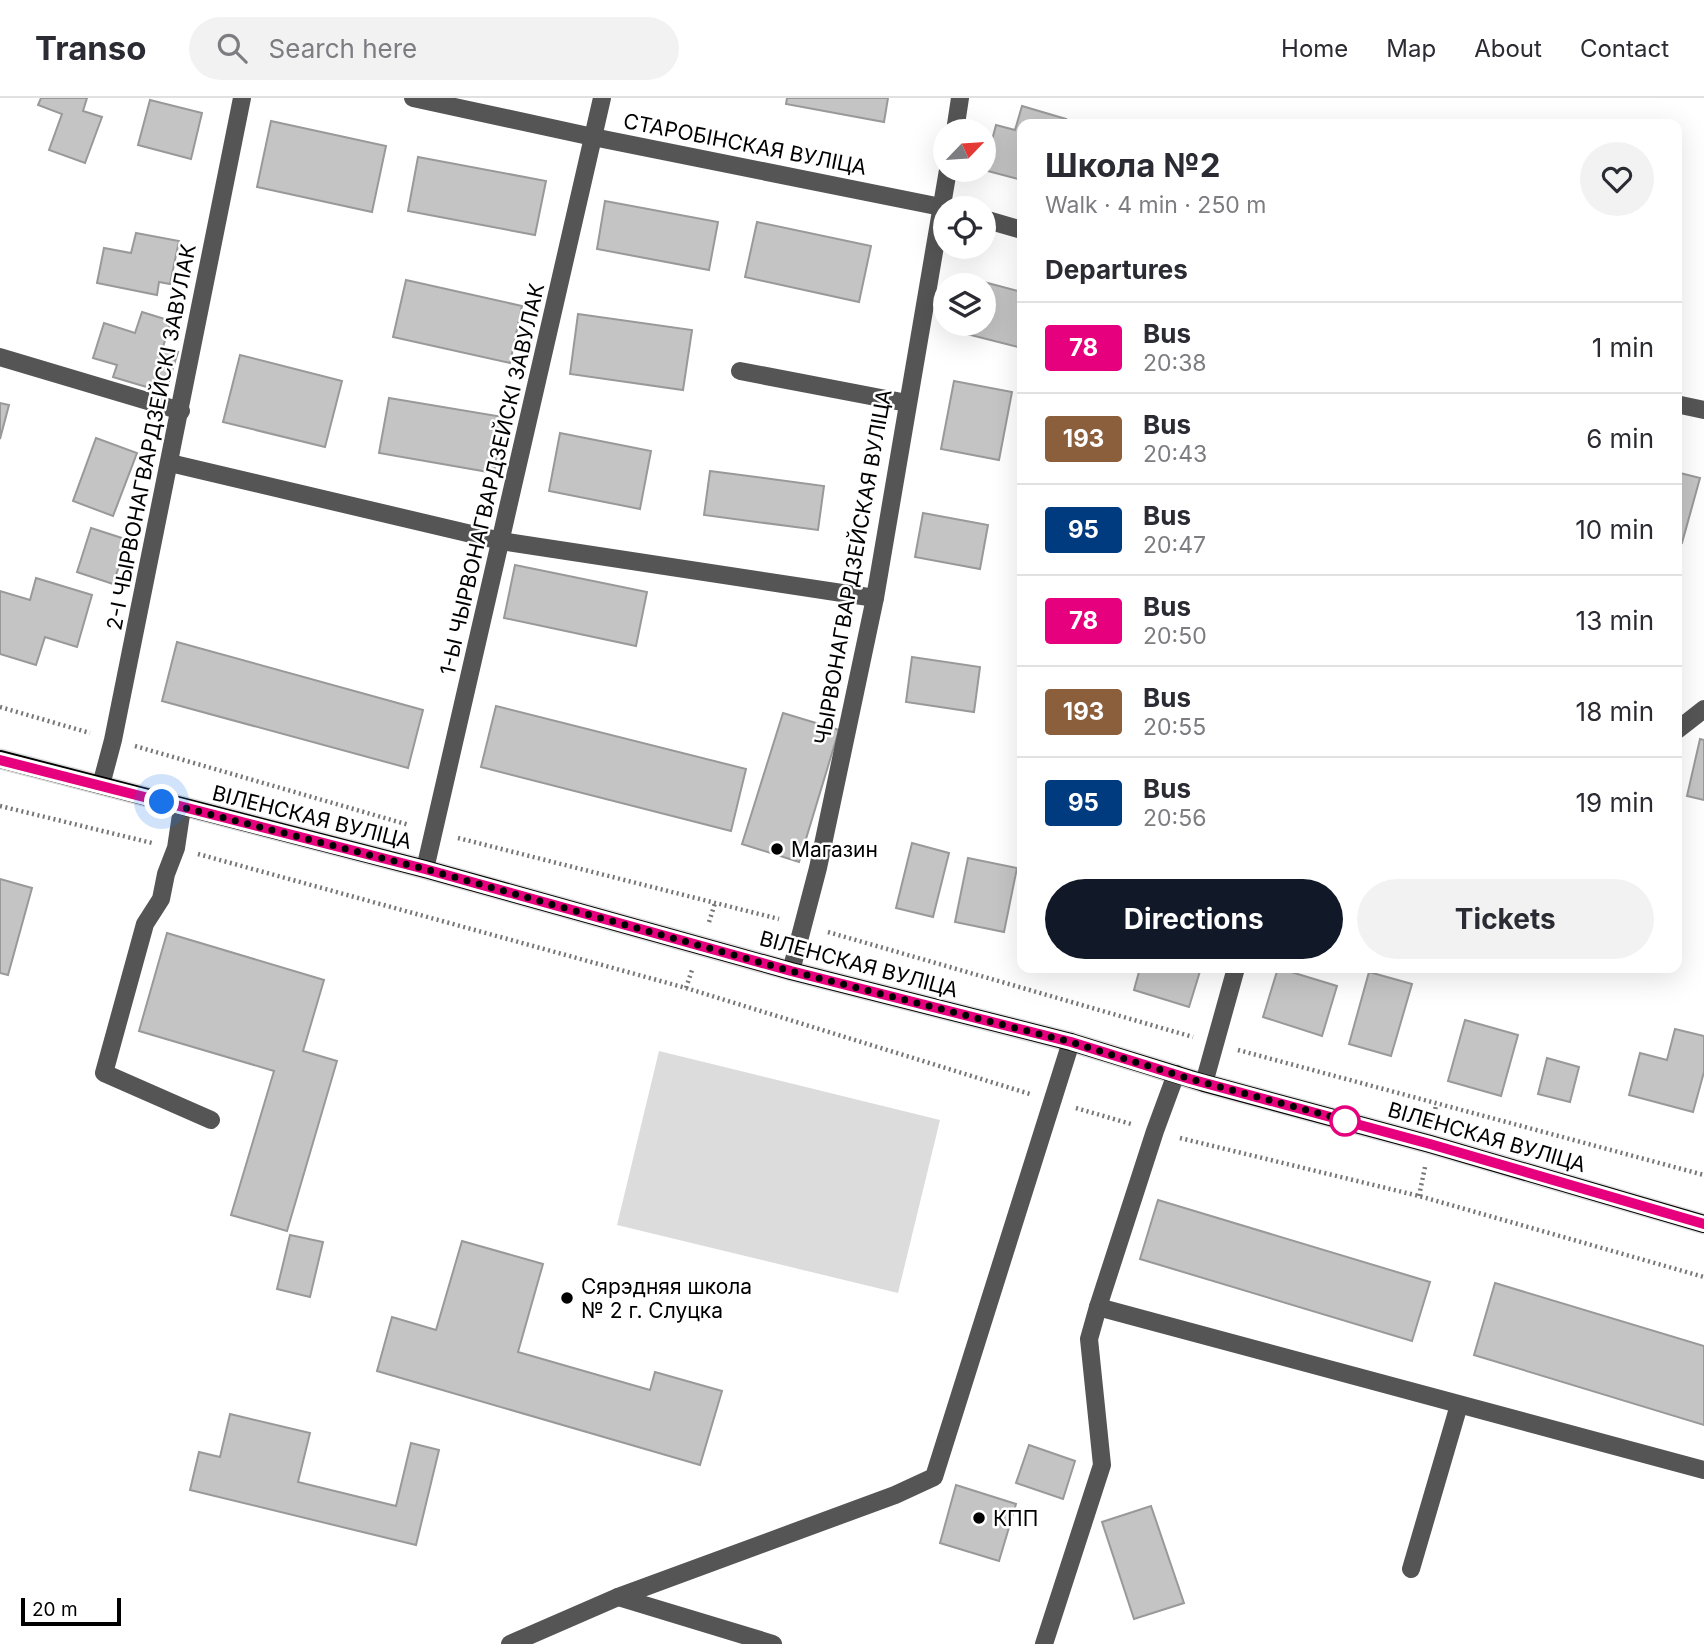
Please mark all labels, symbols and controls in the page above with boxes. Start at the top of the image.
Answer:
search box [189,17,679,80]
text: Transo [35,28,147,68]
icon: search [213,29,251,67]
text: Search here [269,33,417,64]
text: Home [1281,34,1348,63]
text: Map [1386,34,1436,63]
text: About [1474,34,1542,63]
text: Contact [1580,34,1669,63]
street label: СТАРОБІНСКАЯ ВУЛІЦА [621,108,869,180]
north arrow [933,119,996,182]
map controls [933,119,996,336]
button: heart [1580,142,1654,216]
text: Школа №2 [1045,145,1220,185]
text: Walk · 4 min · 250 m [1045,191,1267,219]
button: locate [933,196,996,259]
street label: 2-І ЧЫРВОНАГВАРДЗЕЙСКІ ЗАВУЛАК [100,242,201,632]
text: Departures [1045,254,1188,285]
button: layers [933,273,996,336]
street label: 1-Ы ЧЫРВОНАГВАРДЗЕЙСКІ ЗАВУЛАК [434,280,549,677]
text: Bus [1143,318,1191,349]
text: 1 min [1592,332,1654,363]
text: 78 [1069,333,1098,362]
text: 20:38 [1143,349,1207,377]
street label: ЧЫРВОНАГВАРДЗЕЙСКАЯ ВУЛІЦА [808,387,897,747]
text: Bus [1143,409,1191,440]
text: 6 min [1586,423,1654,454]
text: 193 [1063,424,1104,453]
text: 20:43 [1143,440,1207,468]
text: Bus [1143,500,1191,531]
text: 10 min [1575,514,1654,545]
text: 95 [1068,515,1099,544]
text: 20:47 [1143,531,1206,559]
text: Bus [1143,591,1191,622]
text: 13 min [1576,605,1654,636]
text: 78 [1069,606,1098,635]
text: 20:50 [1143,622,1207,650]
text: Bus [1143,682,1191,713]
text: 18 min [1576,696,1654,727]
text: 193 [1063,697,1104,726]
text: 20:55 [1143,713,1206,741]
text: Bus [1143,773,1191,804]
street label: ВІЛЕНСКАЯ ВУЛІЦА [210,780,414,854]
your location [144,784,179,819]
text: 19 min [1576,787,1654,818]
text: 95 [1068,788,1099,817]
text: 20:56 [1143,804,1206,832]
place label: Магазин [791,837,878,862]
marker: Магазин [769,841,785,857]
button: Directions [1045,879,1343,959]
button: Tickets [1357,879,1654,959]
street label: ВІЛЕНСКАЯ ВУЛІЦА [757,925,961,1003]
street label: ВІЛЕНСКАЯ ВУЛІЦА [1385,1097,1589,1177]
unlabelled marker [1330,1106,1360,1136]
place label: Сярэдняя школа № 2 г. Слуцка [581,1274,752,1323]
marker: Сярэдняя школа № 2 г. Слуцка [559,1290,575,1306]
place label: КПП [993,1506,1038,1531]
marker: КПП [971,1510,987,1526]
scale bar [21,1595,121,1627]
text: 20 m [32,1598,78,1621]

